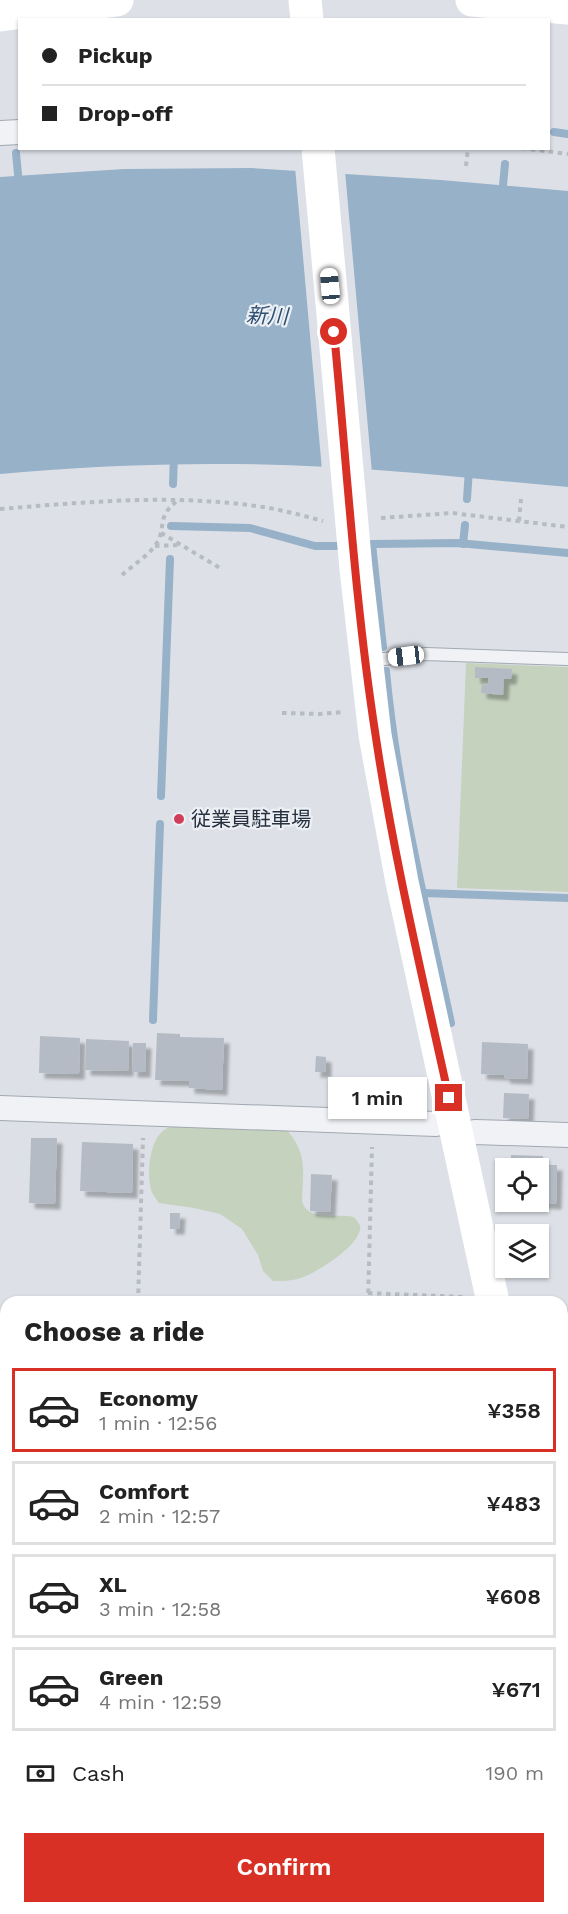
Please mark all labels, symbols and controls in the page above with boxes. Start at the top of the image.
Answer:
text: Pickup [78,43,153,68]
text: Drop-off [78,101,173,126]
car [319,267,341,305]
water label: 新川 [246,302,290,329]
route start [320,318,347,345]
car [387,645,425,667]
place label: 従業員駐車場 [191,807,311,831]
marker: 従業員駐車場 [172,812,186,826]
callout: 1 min [329,1077,428,1119]
route end [435,1084,462,1111]
text: 1 min [352,1086,403,1110]
map controls [495,1158,549,1278]
button: locate [495,1158,549,1212]
button: layers [495,1224,549,1278]
text: Choose a ride [24,1316,204,1348]
icon: car [27,1383,81,1437]
text: Economy [99,1386,198,1411]
text: ¥358 [487,1398,541,1423]
text: 1 min · 12:56 [99,1411,217,1435]
icon: car [27,1476,81,1530]
text: Comfort [99,1479,189,1504]
text: ¥483 [486,1491,541,1516]
text: 2 min · 12:57 [99,1504,220,1528]
icon: car [27,1569,81,1623]
text: XL [99,1572,127,1597]
text: ¥608 [486,1584,541,1609]
text: 3 min · 12:58 [99,1597,221,1621]
icon: car [27,1662,81,1716]
text: Green [99,1665,163,1690]
text: ¥671 [491,1677,541,1702]
text: 4 min · 12:59 [99,1690,222,1714]
icon: cash [24,1757,57,1790]
text: Cash [72,1761,125,1786]
text: 190 m [486,1761,544,1785]
button: Confirm [24,1833,544,1902]

